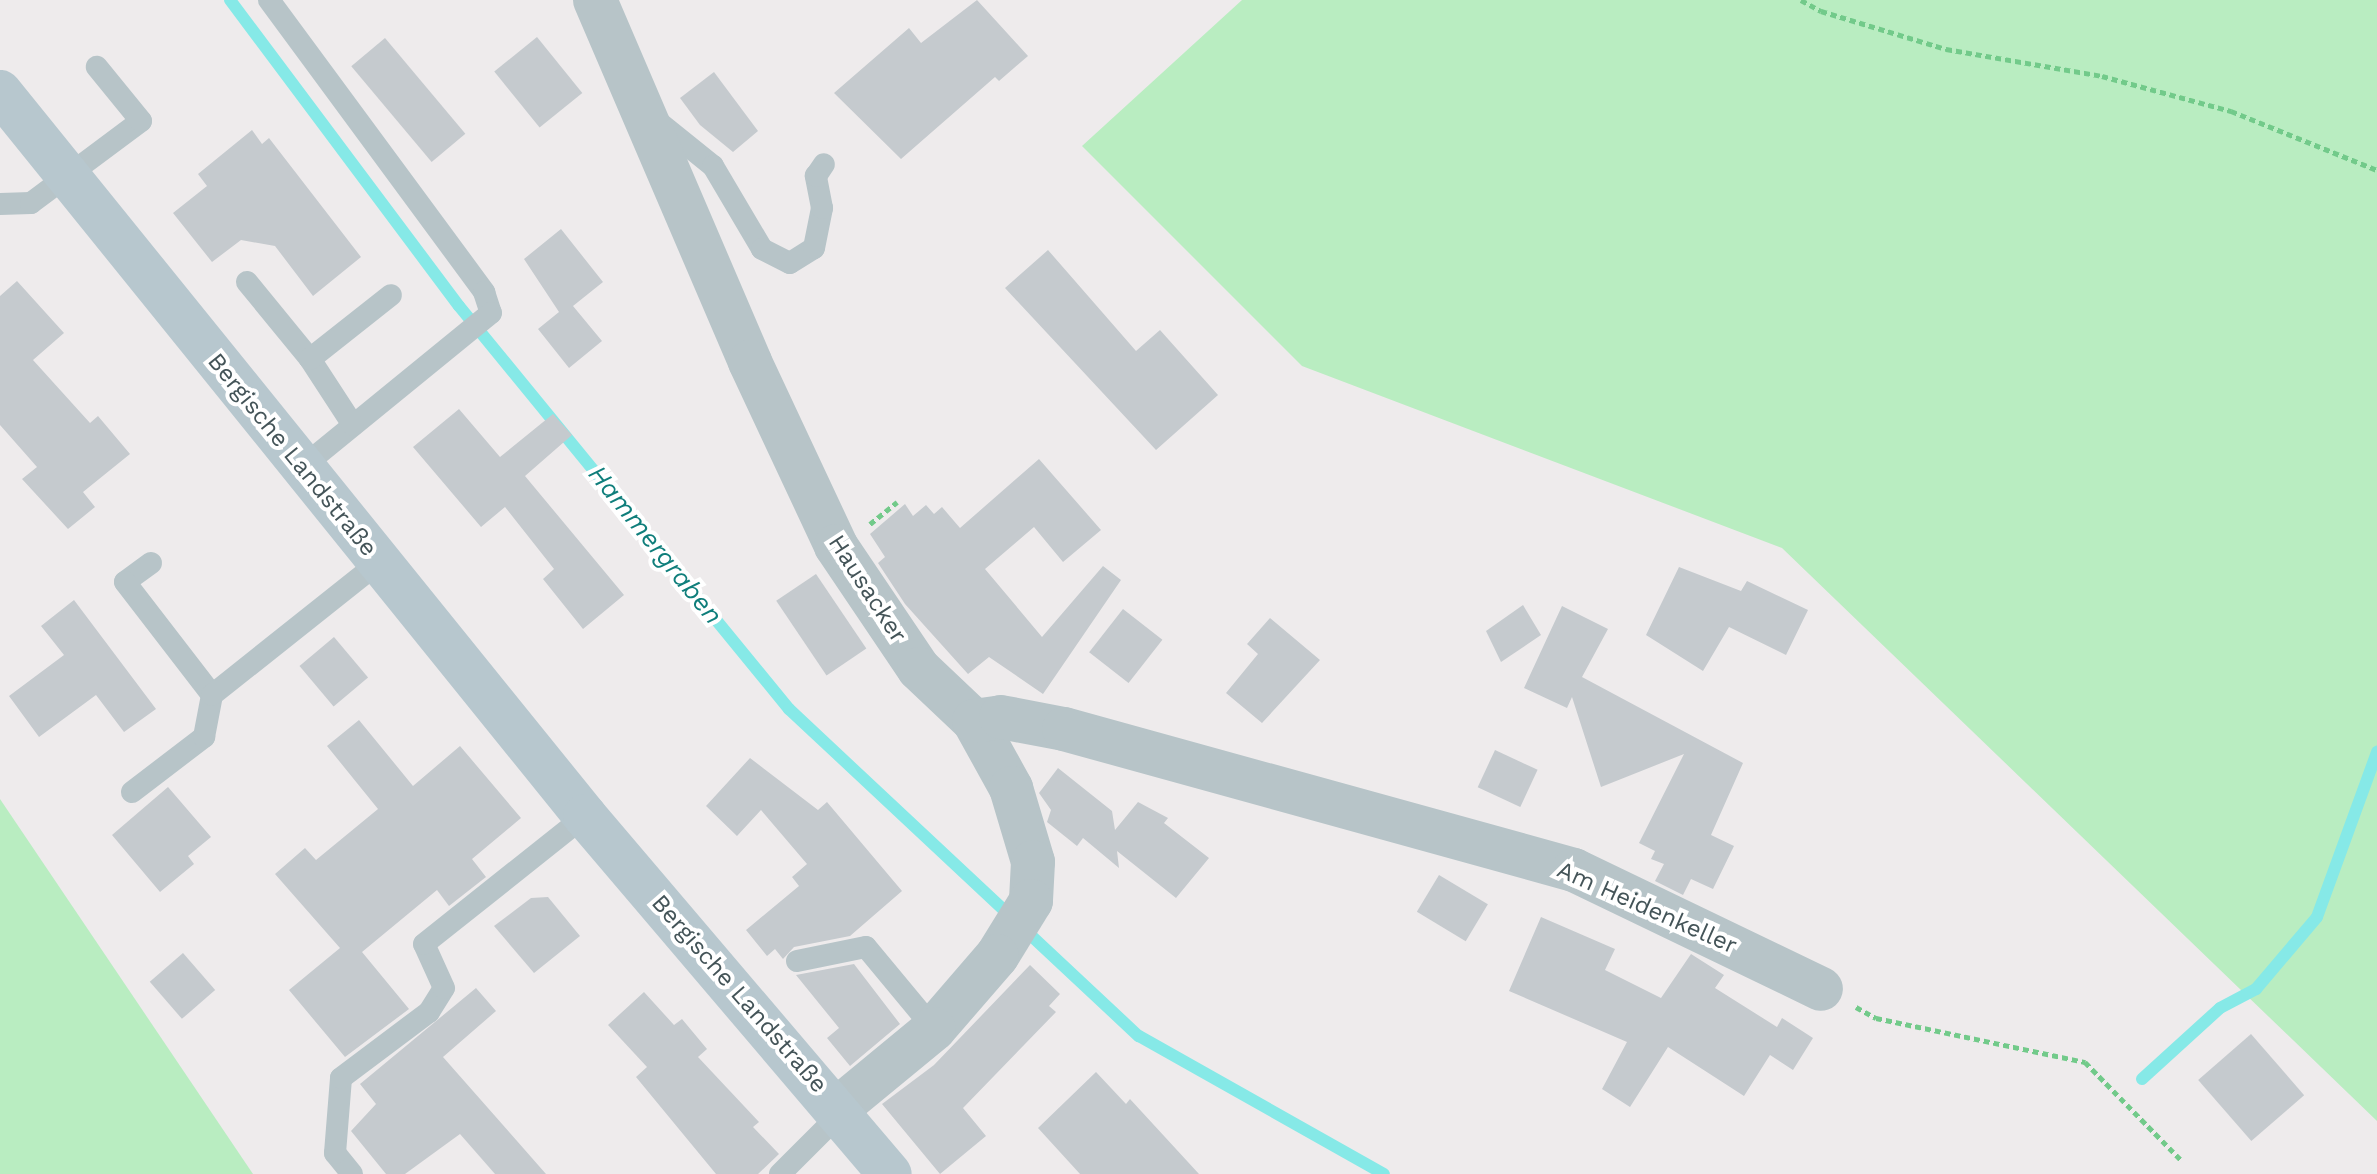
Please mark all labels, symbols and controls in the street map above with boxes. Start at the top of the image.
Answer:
street label: Bergische Landstraße [201,348,383,562]
water label: Hammergraben [581,459,729,631]
street label: Hausacker [822,530,912,648]
street label: Am Heidenkeller [1553,855,1741,961]
street label: Bergische Landstraße [645,889,833,1099]

